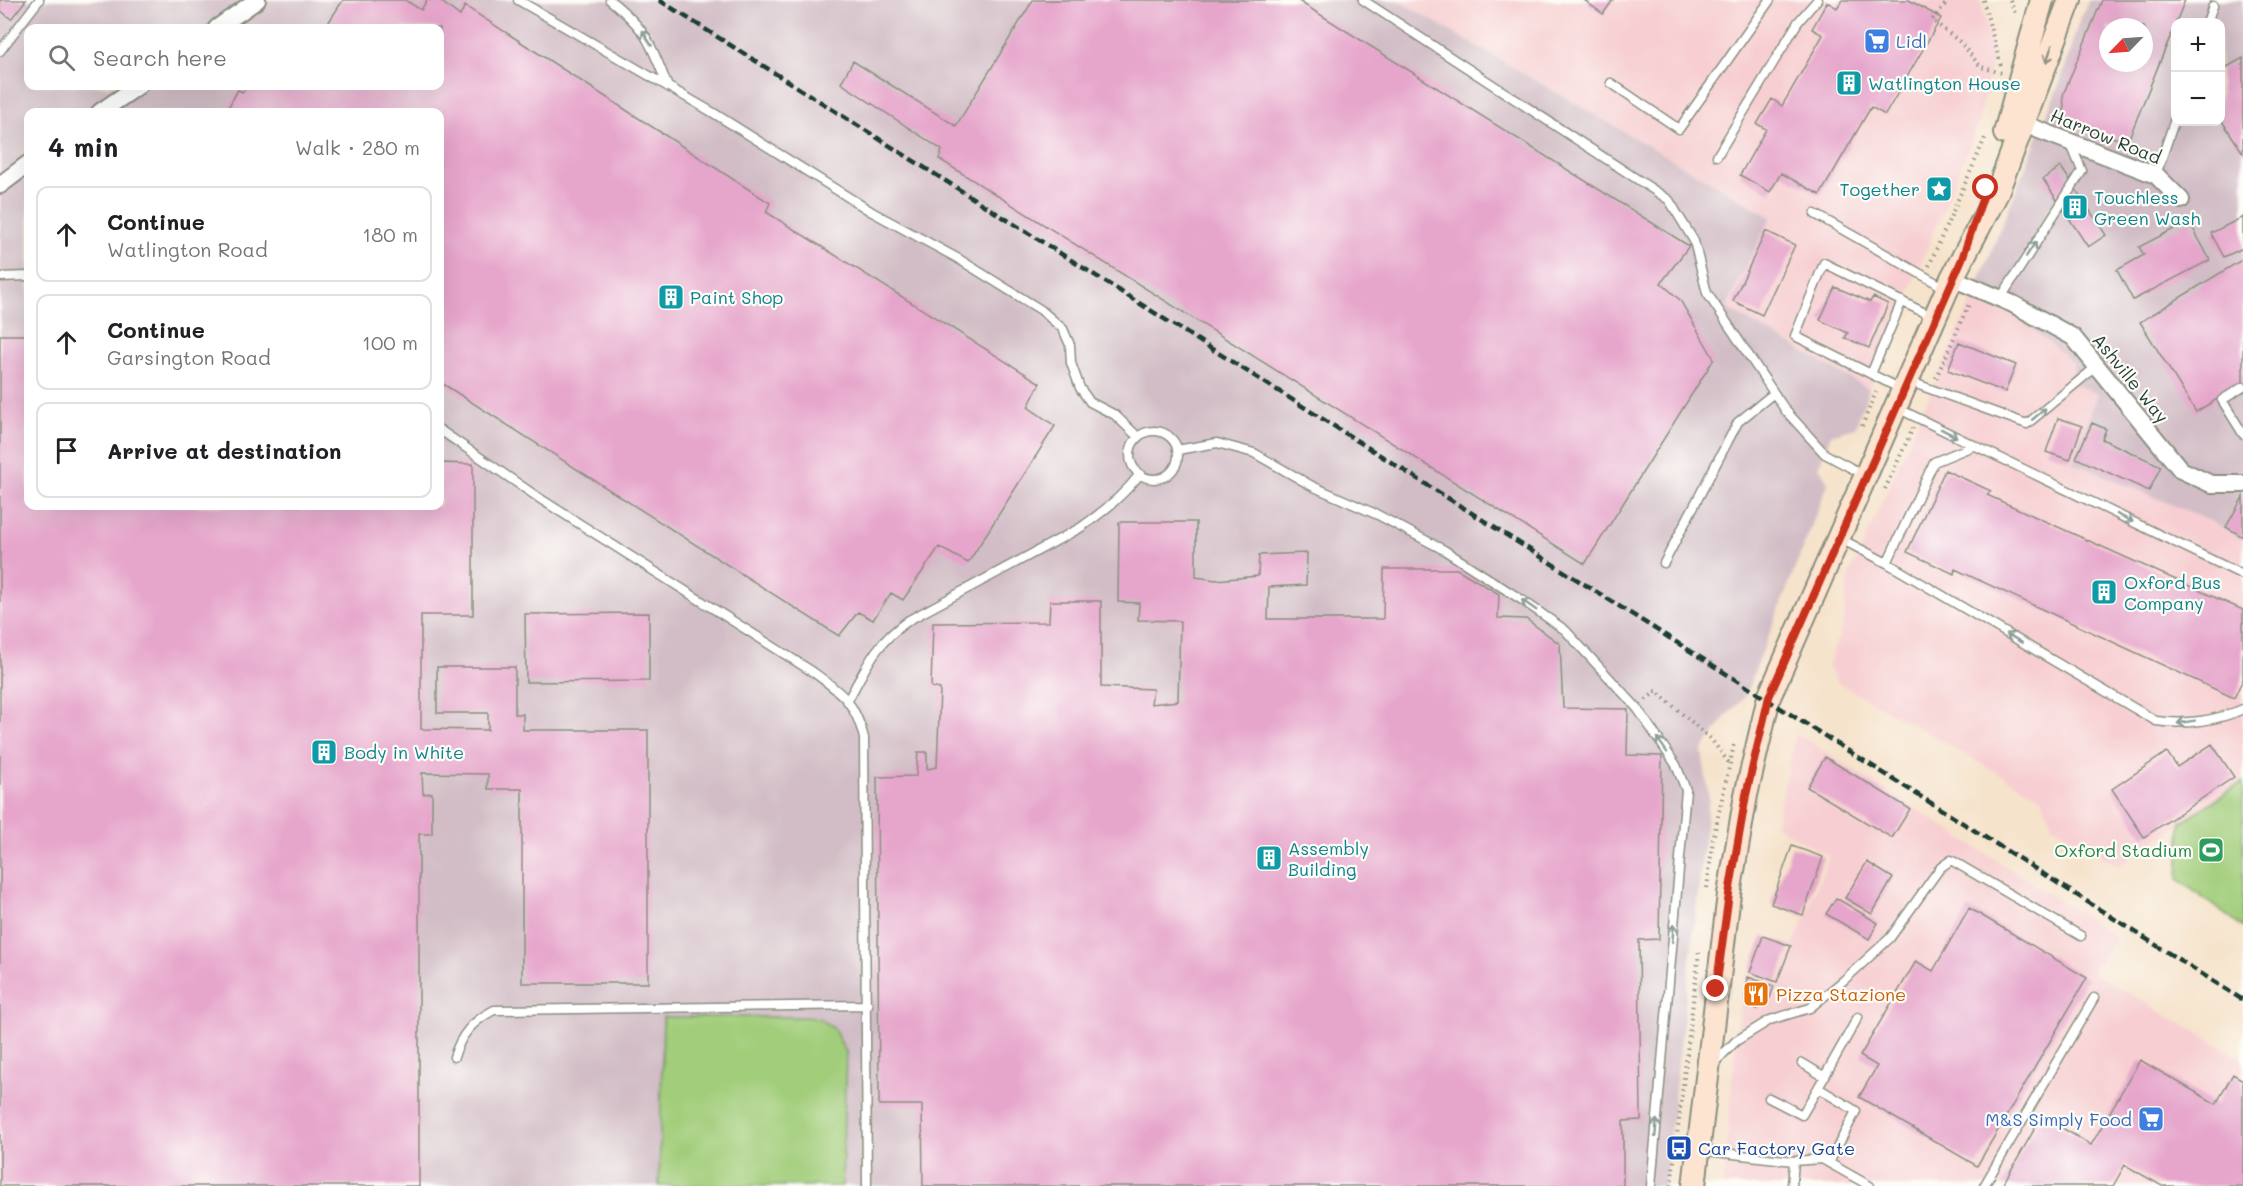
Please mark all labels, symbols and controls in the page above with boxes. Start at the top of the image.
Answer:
north arrow [2099,18,2153,72]
map controls [2171,18,2225,126]
button: + [2171,18,2225,72]
search box [24,24,444,90]
supermarket icon: Lidl [1862,26,1892,56]
place label: Lidl [1896,29,1927,53]
one-way arrow [641,30,653,47]
icon: search [45,41,78,74]
text: Search here [93,43,227,72]
one-way arrow [2042,45,2053,63]
building icon: Watlington House [1834,68,1864,98]
place label: Watlington House [1868,71,2021,95]
button: − [2171,72,2225,126]
street label: Harrow Road [2047,103,2165,169]
text: 4 min [48,130,118,164]
text: Walk · 280 m [295,134,420,160]
place icon: Together [1924,174,1954,204]
route start [1972,174,1998,200]
place label: Together [1839,177,1920,201]
place label: Touchless Green Wash [2094,185,2200,230]
building icon: Touchless Green Wash [2060,192,2090,222]
text: Continue [107,207,205,236]
icon: ahead [50,218,83,251]
text: 180 m [362,221,418,247]
text: Watlington Road [107,236,268,262]
one-way arrow [2026,241,2038,258]
building icon: Paint Shop [656,282,686,312]
place label: Paint Shop [690,285,783,309]
text: Continue [107,315,205,344]
icon: ahead [50,326,83,359]
street label: Ashville Way [2087,328,2175,428]
text: 100 m [362,329,418,355]
text: Garsington Road [107,344,271,370]
one-way arrow [2031,407,2047,420]
one-way arrow [1940,428,1958,440]
icon: arrive [50,434,83,467]
text: Arrive at destination [107,436,342,465]
one-way arrow [2115,513,2133,525]
place label: Oxford Bus Company [2124,570,2221,615]
building icon: Oxford Bus Company [2089,577,2119,607]
one-way arrow [1521,599,1537,611]
one-way arrow [2006,631,2023,643]
one-way arrow [2177,717,2197,728]
building icon: Body in White [309,737,339,767]
one-way arrow [1656,737,1668,754]
place label: Body in White [344,740,464,764]
sports icon: Oxford Stadium [2196,835,2226,865]
place label: Assembly Building [1288,836,1369,881]
place label: Oxford Stadium [2054,838,2192,862]
building icon: Assembly Building [1254,843,1284,873]
one-way arrow [1668,924,1679,944]
route end [1702,975,1728,1001]
restaurant icon: Pizza Stazione [1741,979,1771,1009]
place label: Pizza Stazione [1776,982,1906,1006]
supermarket icon: M&S Simply Food [2136,1104,2166,1134]
place label: M&S Simply Food [1985,1107,2132,1131]
one-way arrow [1651,1118,1662,1138]
bus stop icon: Car Factory Gate [1664,1133,1694,1163]
place label: Car Factory Gate [1698,1136,1855,1160]

